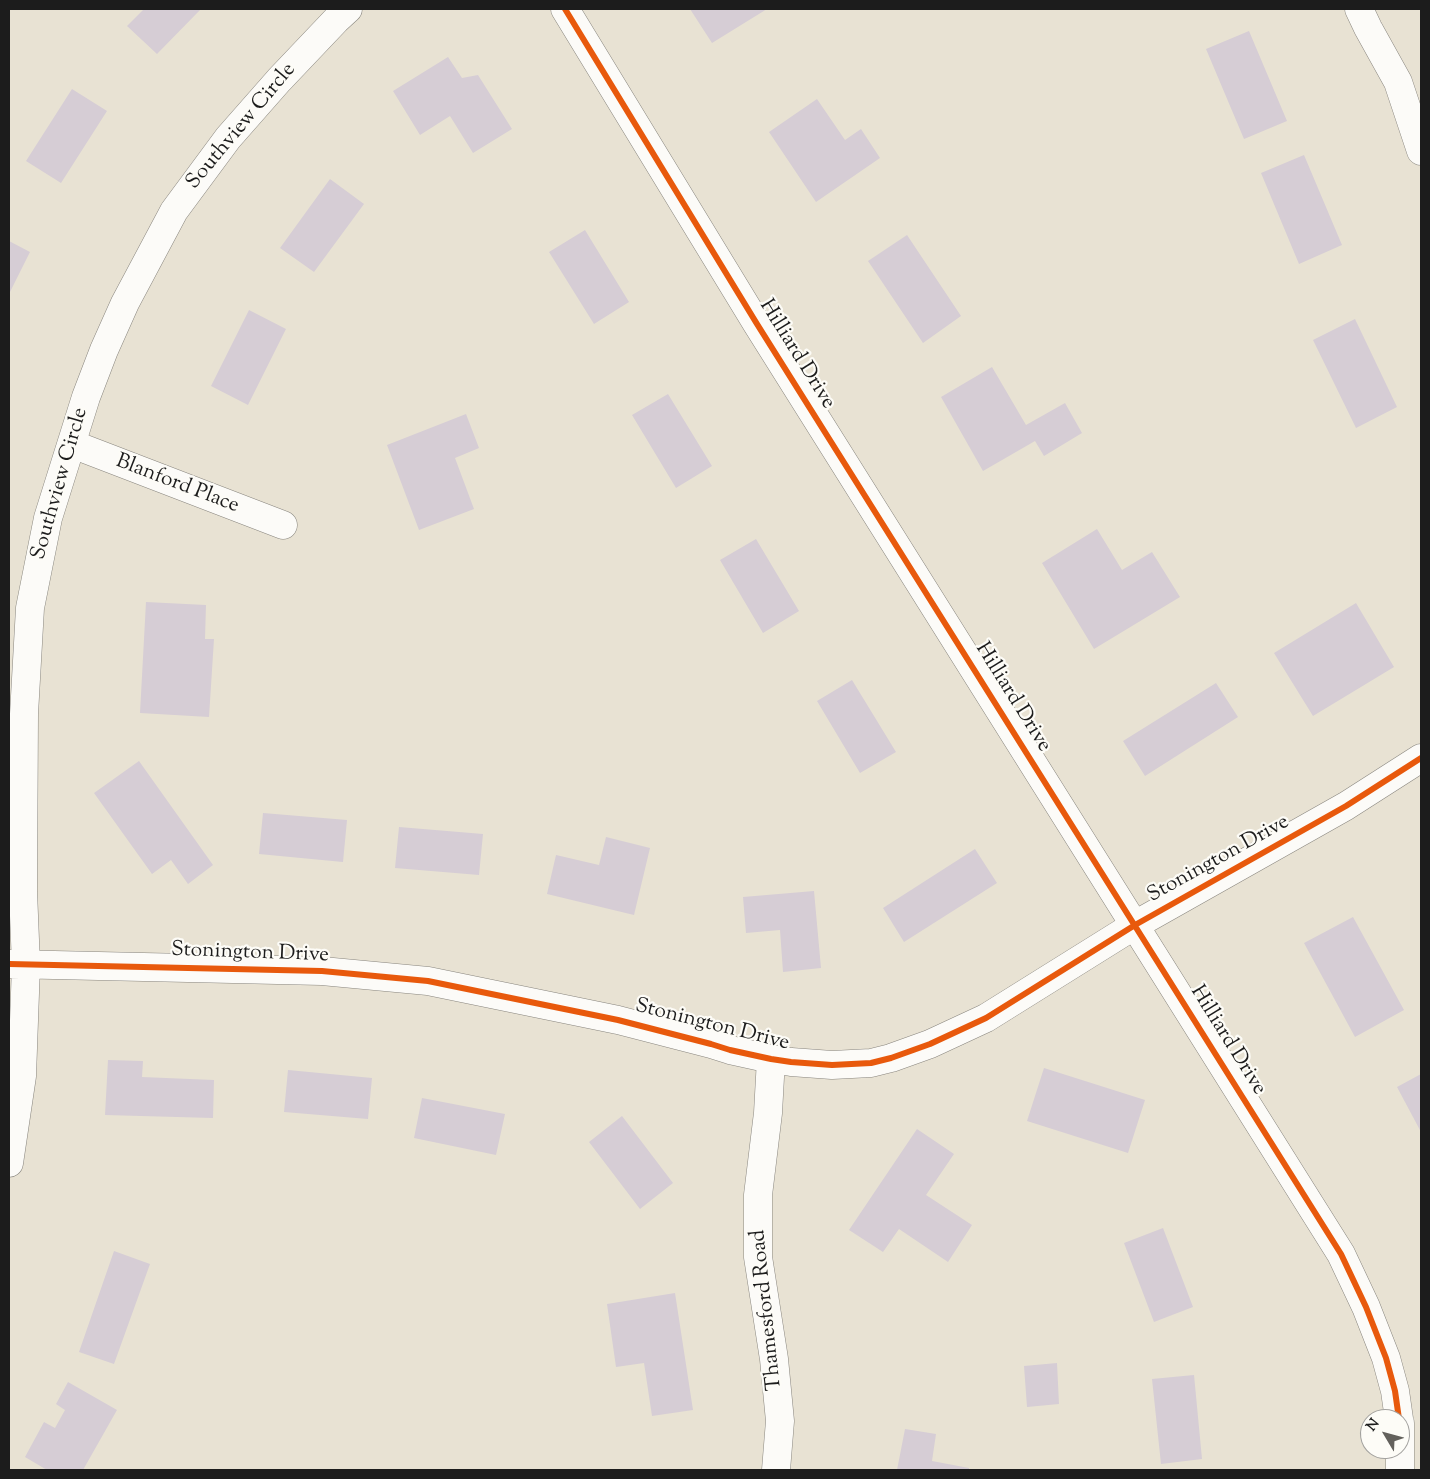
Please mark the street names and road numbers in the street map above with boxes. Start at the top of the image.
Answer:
street label: Southview Circle [182,59,302,195]
street label: Hilliard Drive [752,296,840,414]
street label: Southview Circle [27,405,95,563]
street label: Blanford Place [112,450,242,520]
street label: Hilliard Drive [968,639,1056,757]
street label: Stonington Drive [1144,811,1294,909]
street label: Stonington Drive [171,939,329,969]
street label: Hilliard Drive [1183,982,1271,1100]
street label: Stonington Drive [632,995,792,1057]
street label: Thamesford Road [747,1228,789,1392]

